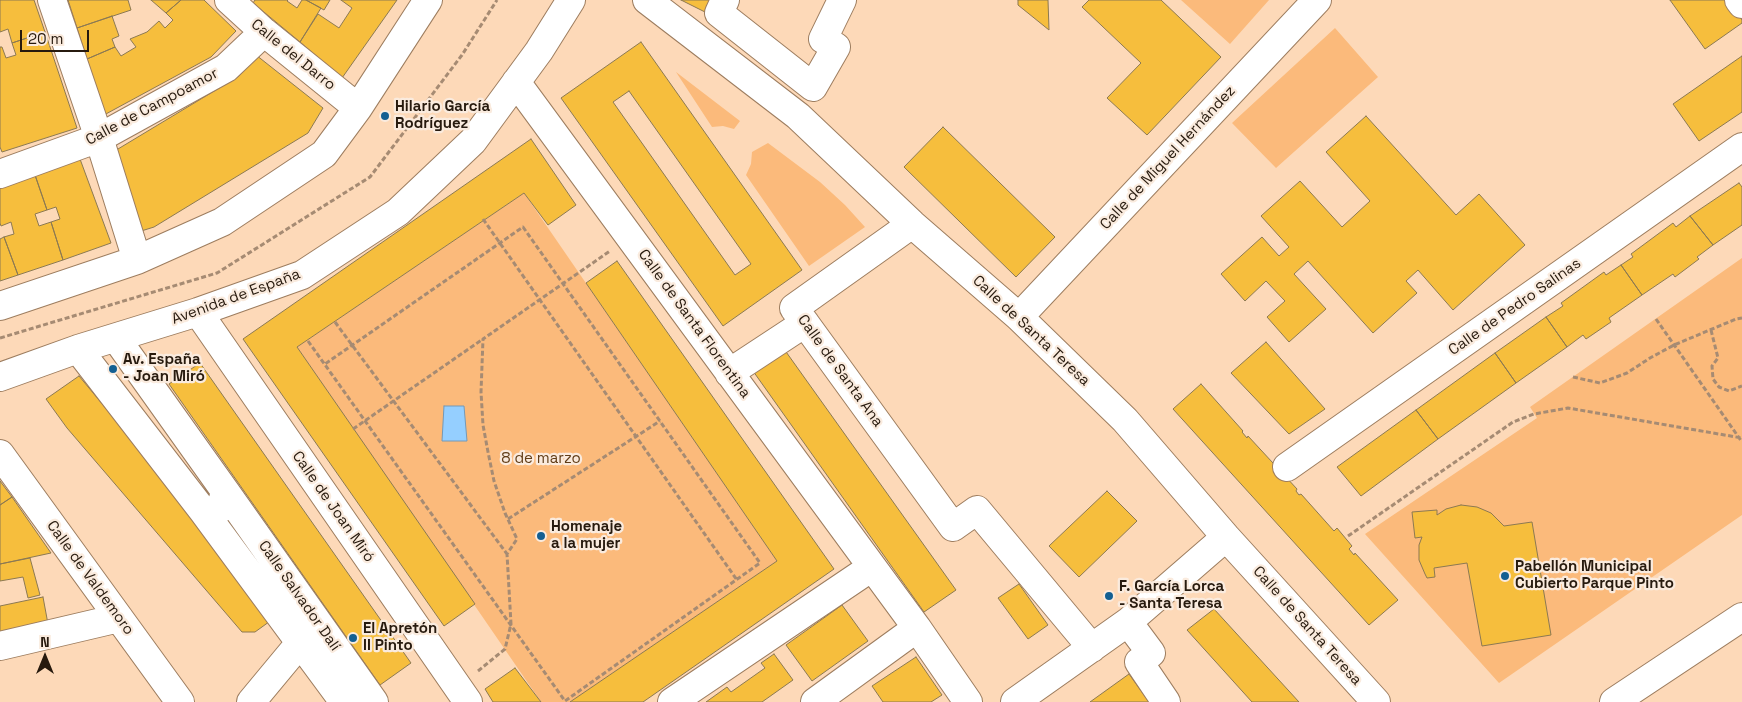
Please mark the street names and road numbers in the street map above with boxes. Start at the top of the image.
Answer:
street label: Calle del Darro [247,16,339,94]
street label: Calle de Campoamor [83,64,221,150]
street label: Calle de Miguel Hernández [1097,82,1239,234]
street label: Calle de Santa Florentina [634,246,754,402]
street label: Calle de Pedro Salinas [1445,254,1585,360]
street label: Avenida de España [169,265,303,329]
street label: Calle de Santa Teresa [969,272,1093,390]
street label: Calle de Santa Ana [793,311,887,431]
street label: Calle de Joan Miró [288,448,378,566]
street label: Calle de Valdemoro [42,517,138,639]
street label: Calle Salvador Dalí [254,537,344,655]
street label: Calle de Santa Teresa [1249,563,1365,689]

